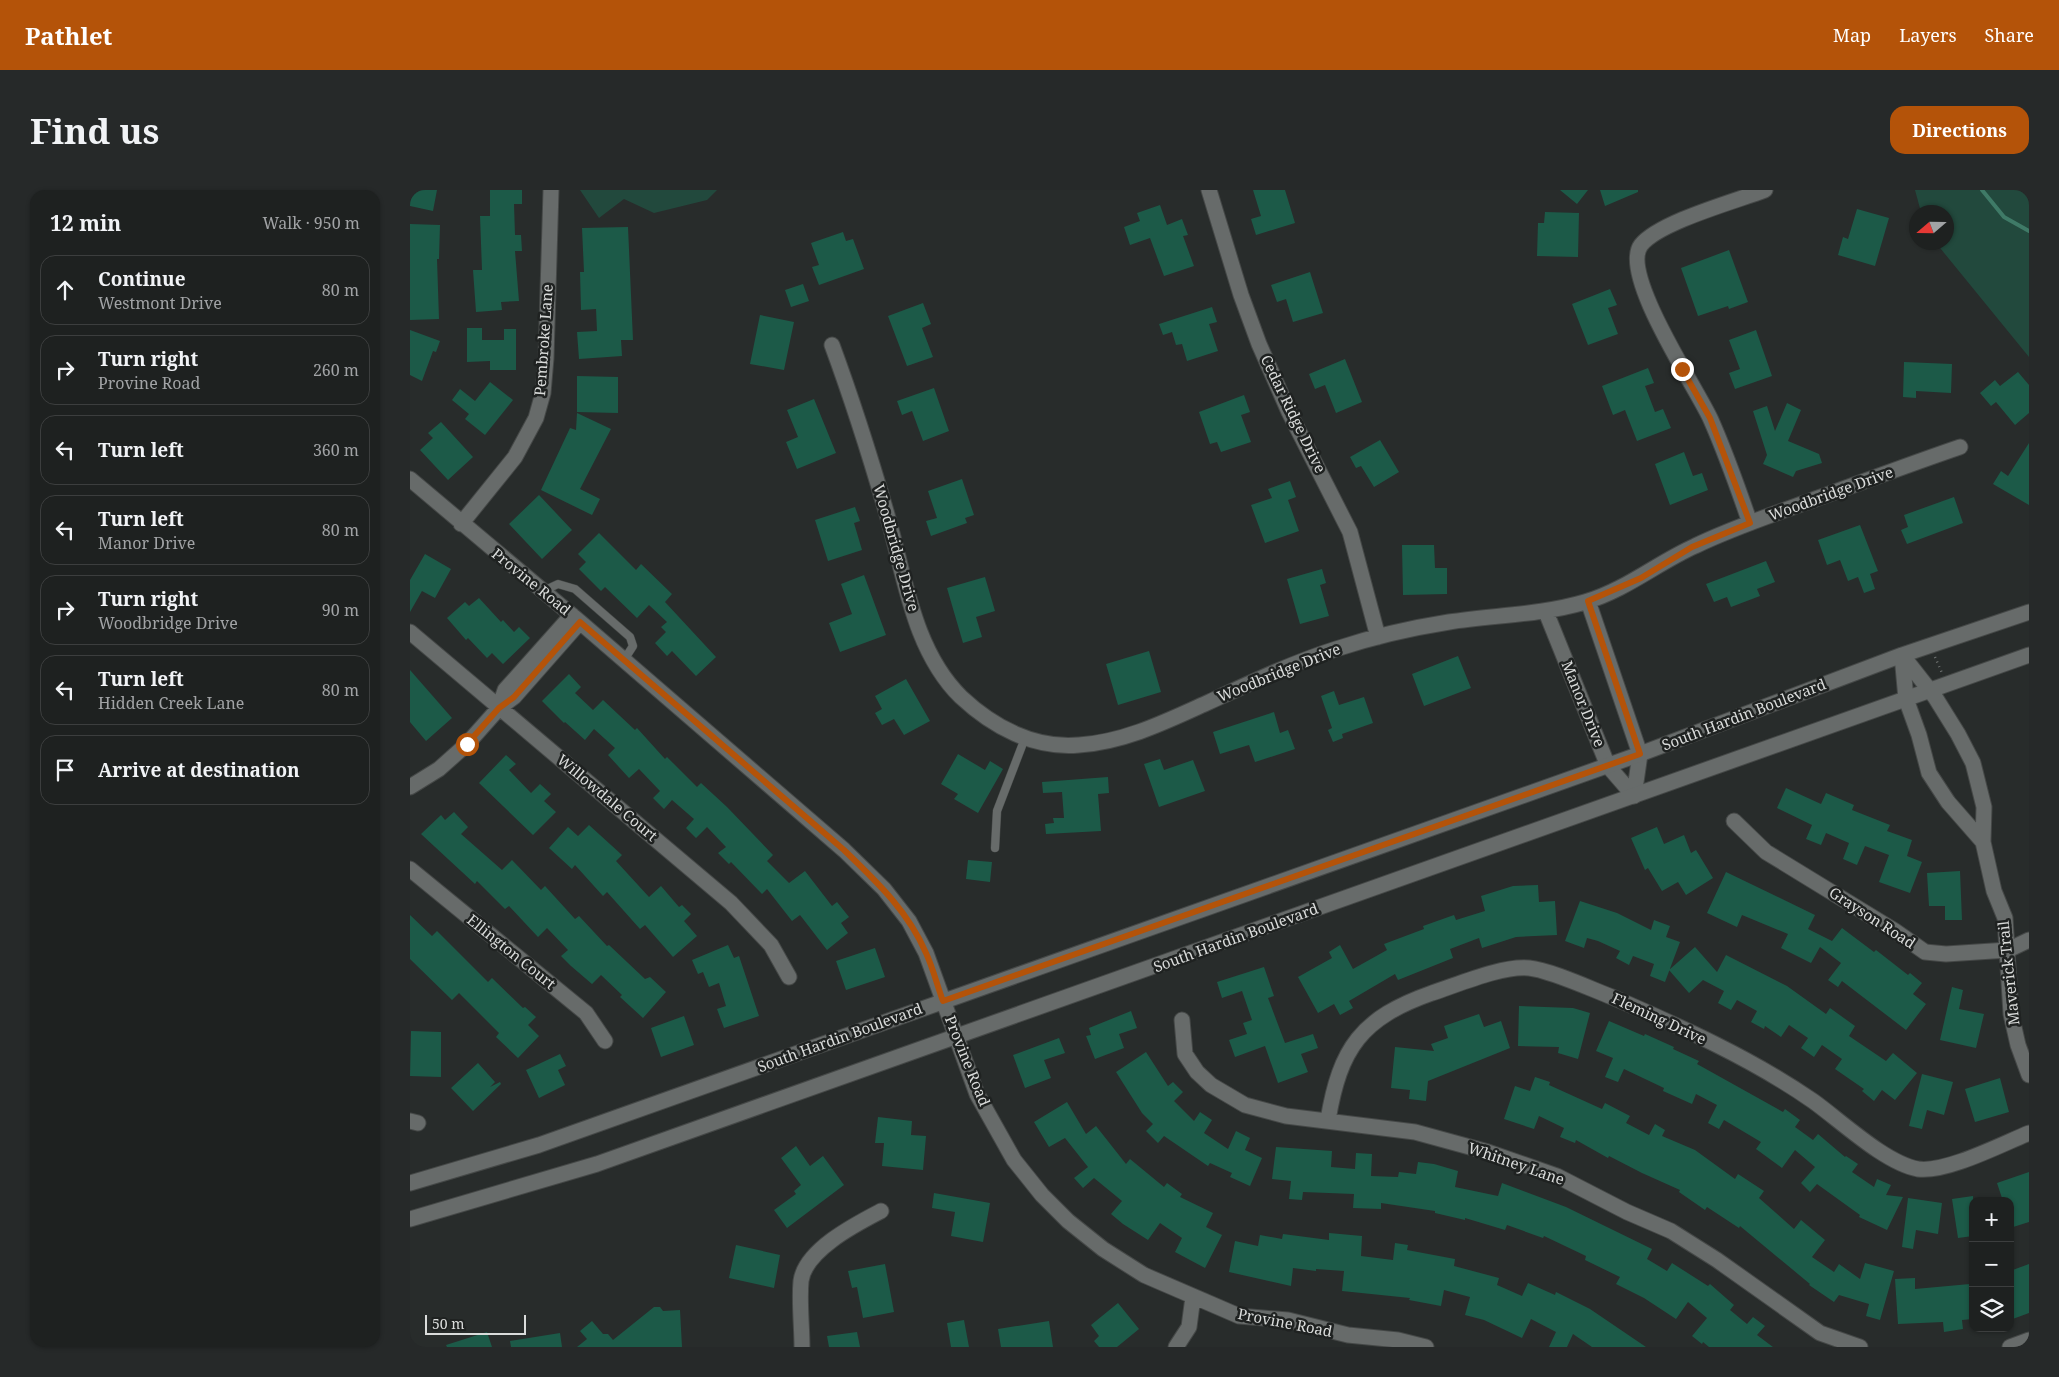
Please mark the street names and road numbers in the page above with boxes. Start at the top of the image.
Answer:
street label: Pembroke Lane [529,283,557,397]
street label: Cedar Ridge Drive [1257,351,1331,476]
street label: Woodbridge Drive [1766,461,1896,525]
street label: Woodbridge Drive [869,482,925,613]
street label: Provine Road [488,543,575,619]
street label: Woodbridge Drive [1214,638,1343,706]
street label: Manor Drive [1558,658,1610,750]
street label: South Hardin Boulevard [1659,674,1828,755]
street label: Willowdale Court [553,749,662,845]
street label: Grayson Road [1825,882,1920,953]
street label: South Hardin Boulevard [1150,898,1321,976]
street label: Ellington Court [463,909,560,993]
street label: Maverick Trail [1993,920,2023,1026]
street label: Fleming Drive [1609,988,1710,1049]
street label: South Hardin Boulevard [754,998,925,1076]
street label: Provine Road [941,1012,995,1109]
street label: Whitney Lane [1465,1137,1567,1189]
street label: Provine Road [1236,1303,1334,1341]

